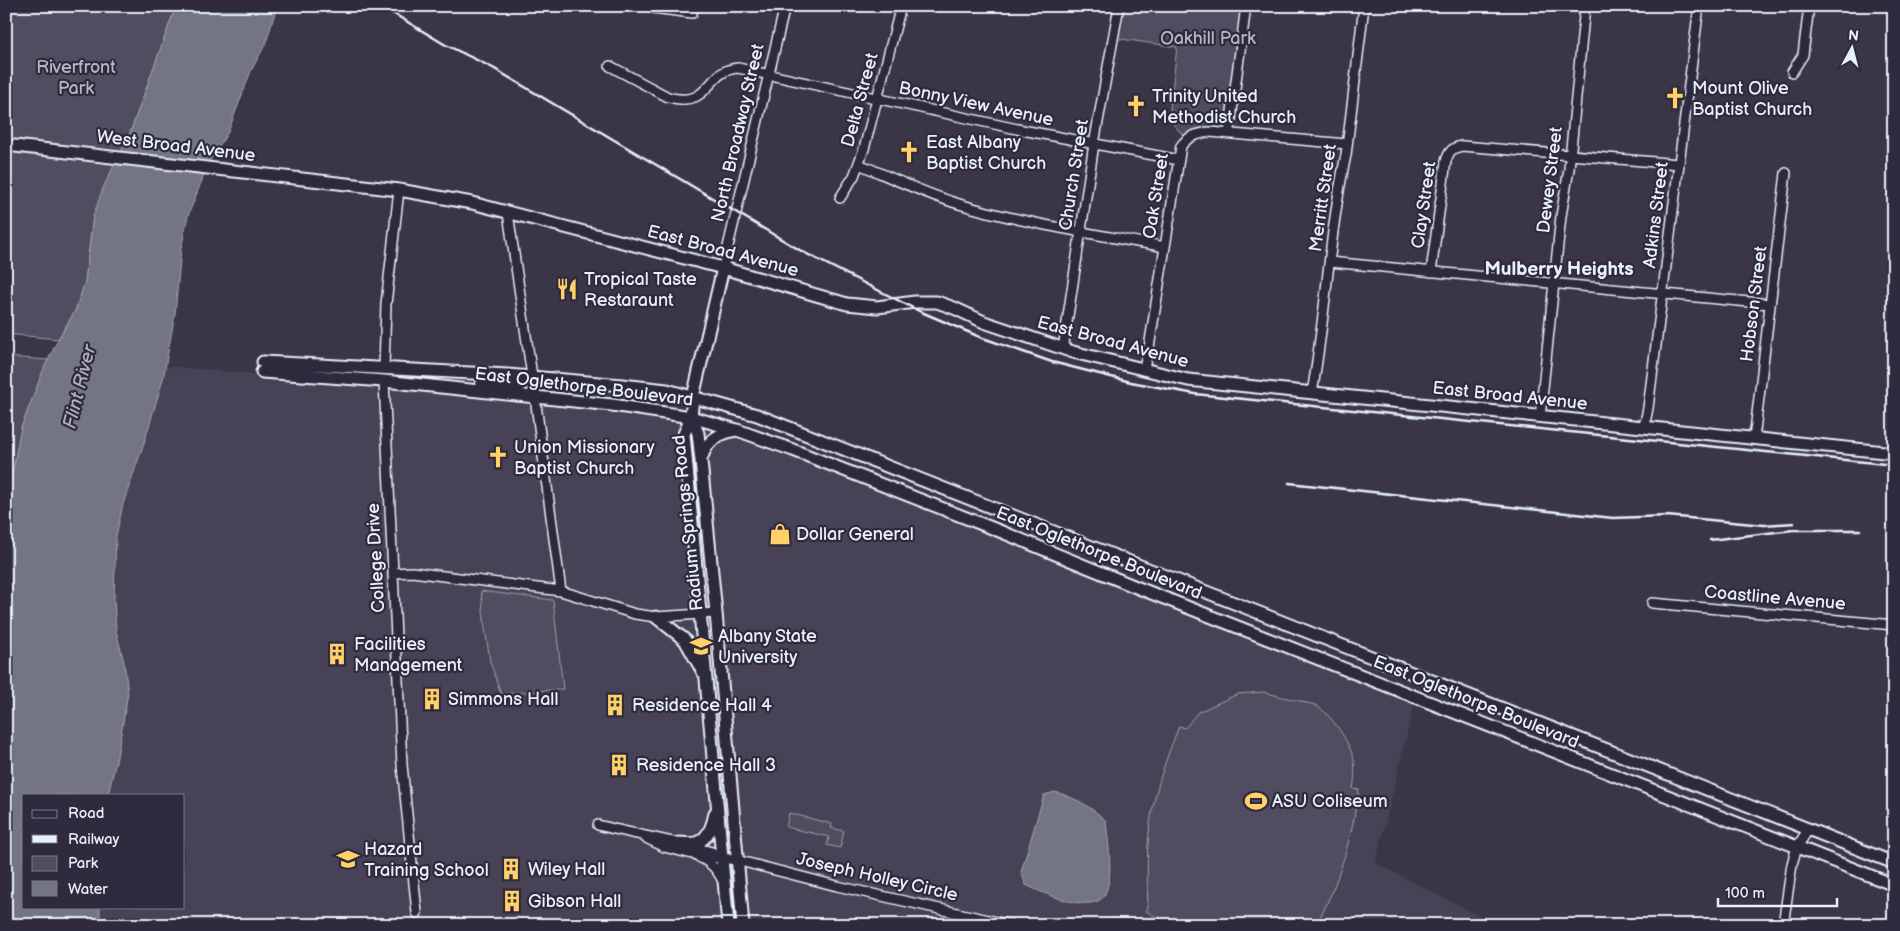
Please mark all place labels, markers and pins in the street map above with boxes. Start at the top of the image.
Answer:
place label: Mount Olive Baptist Church [1692,78,1812,120]
church icon: Mount Olive Baptist Church [1662,85,1688,111]
place label: Trinity United Methodist Church [1152,86,1296,128]
church icon: Trinity United Methodist Church [1123,93,1149,119]
place label: East Albany Baptist Church [926,132,1046,174]
church icon: East Albany Baptist Church [896,139,922,165]
place label: Tropical Taste Restaraunt [584,269,697,311]
restaurant icon: Tropical Taste Restaraunt [554,276,580,302]
place label: Union Missionary Baptist Church [514,437,656,479]
church icon: Union Missionary Baptist Church [485,444,511,470]
shop icon: Dollar General [767,521,793,547]
place label: Dollar General [796,524,914,545]
place label: Albany State University [718,626,817,668]
school or university icon: Albany State University [688,633,714,659]
place label: Facilities Management [354,634,463,676]
building icon: Facilities Management [324,641,350,667]
building icon: Simmons Hall [419,686,445,712]
place label: Simmons Hall [448,689,558,710]
building icon: Residence Hall 4 [602,692,628,718]
place label: Residence Hall 4 [632,695,772,716]
building icon: Residence Hall 3 [606,752,632,778]
place label: Residence Hall 3 [636,755,776,776]
sports icon: ASU Coliseum [1243,788,1269,814]
place label: ASU Coliseum [1272,791,1388,812]
place label: Hazard Training School [364,839,489,881]
school or university icon: Hazard Training School [335,846,361,872]
building icon: Wiley Hall [498,856,524,882]
place label: Wiley Hall [528,859,605,880]
building icon: Gibson Hall [499,888,525,914]
place label: Gibson Hall [528,891,621,912]

